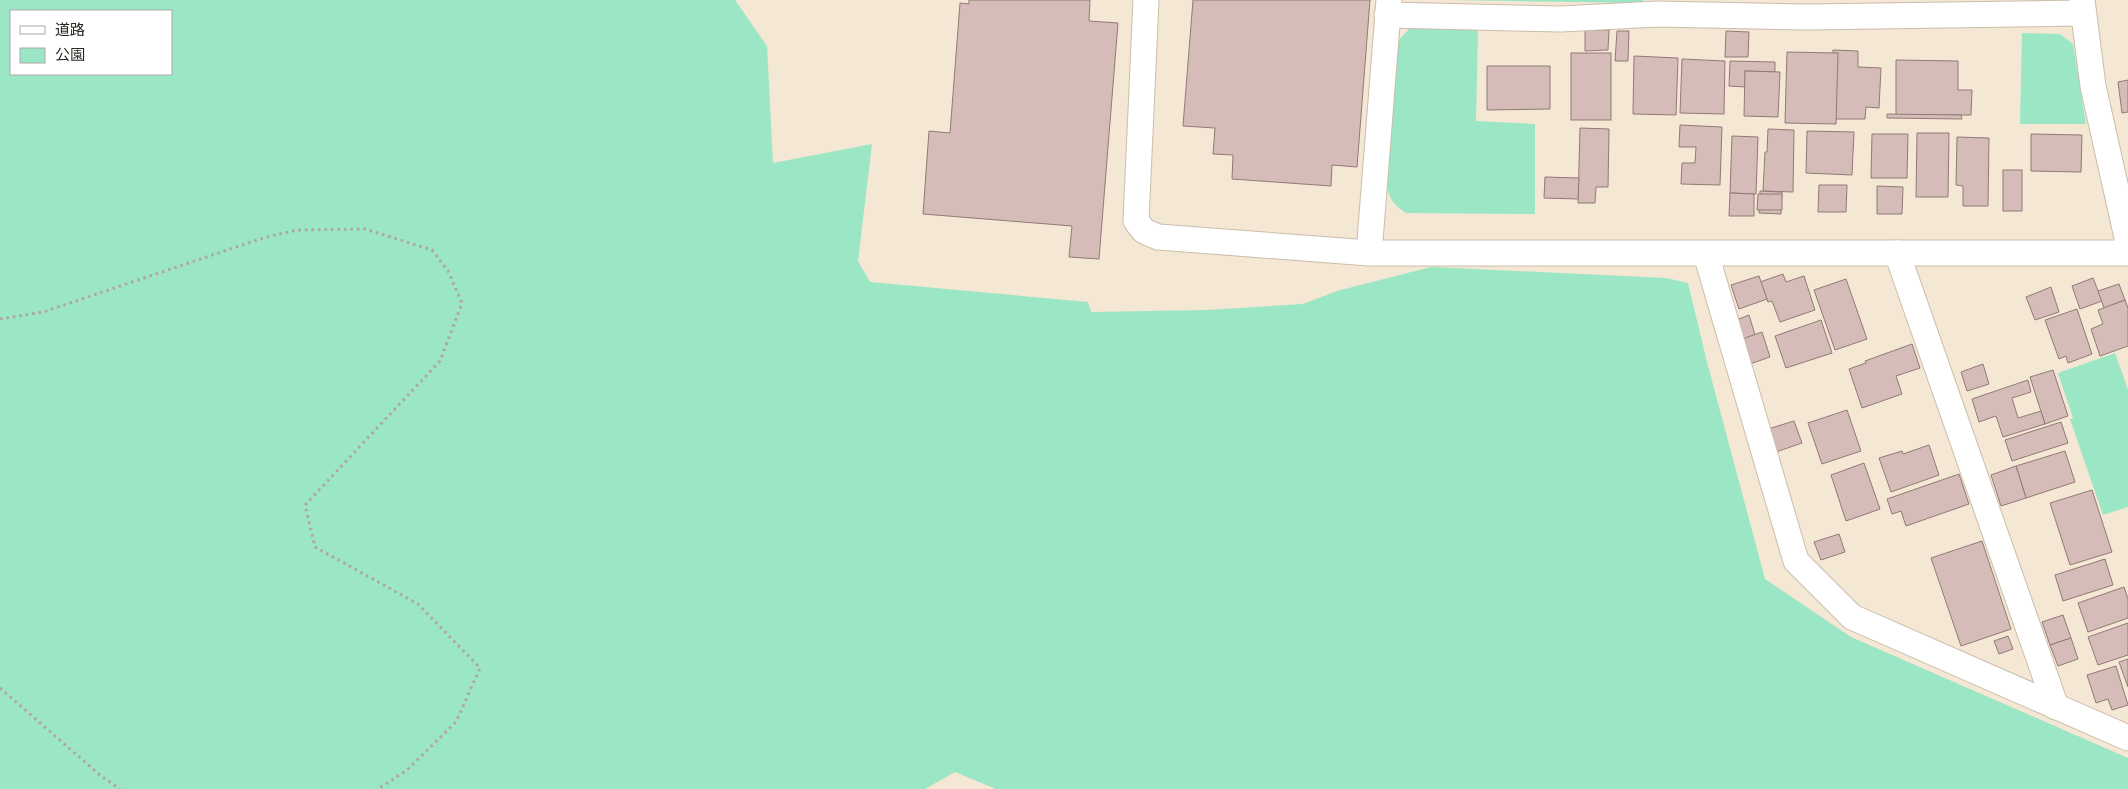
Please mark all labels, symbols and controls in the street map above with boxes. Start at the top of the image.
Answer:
legend [10,10,172,75]
text: 道路 [55,21,85,39]
text: 公園 [55,46,85,64]

